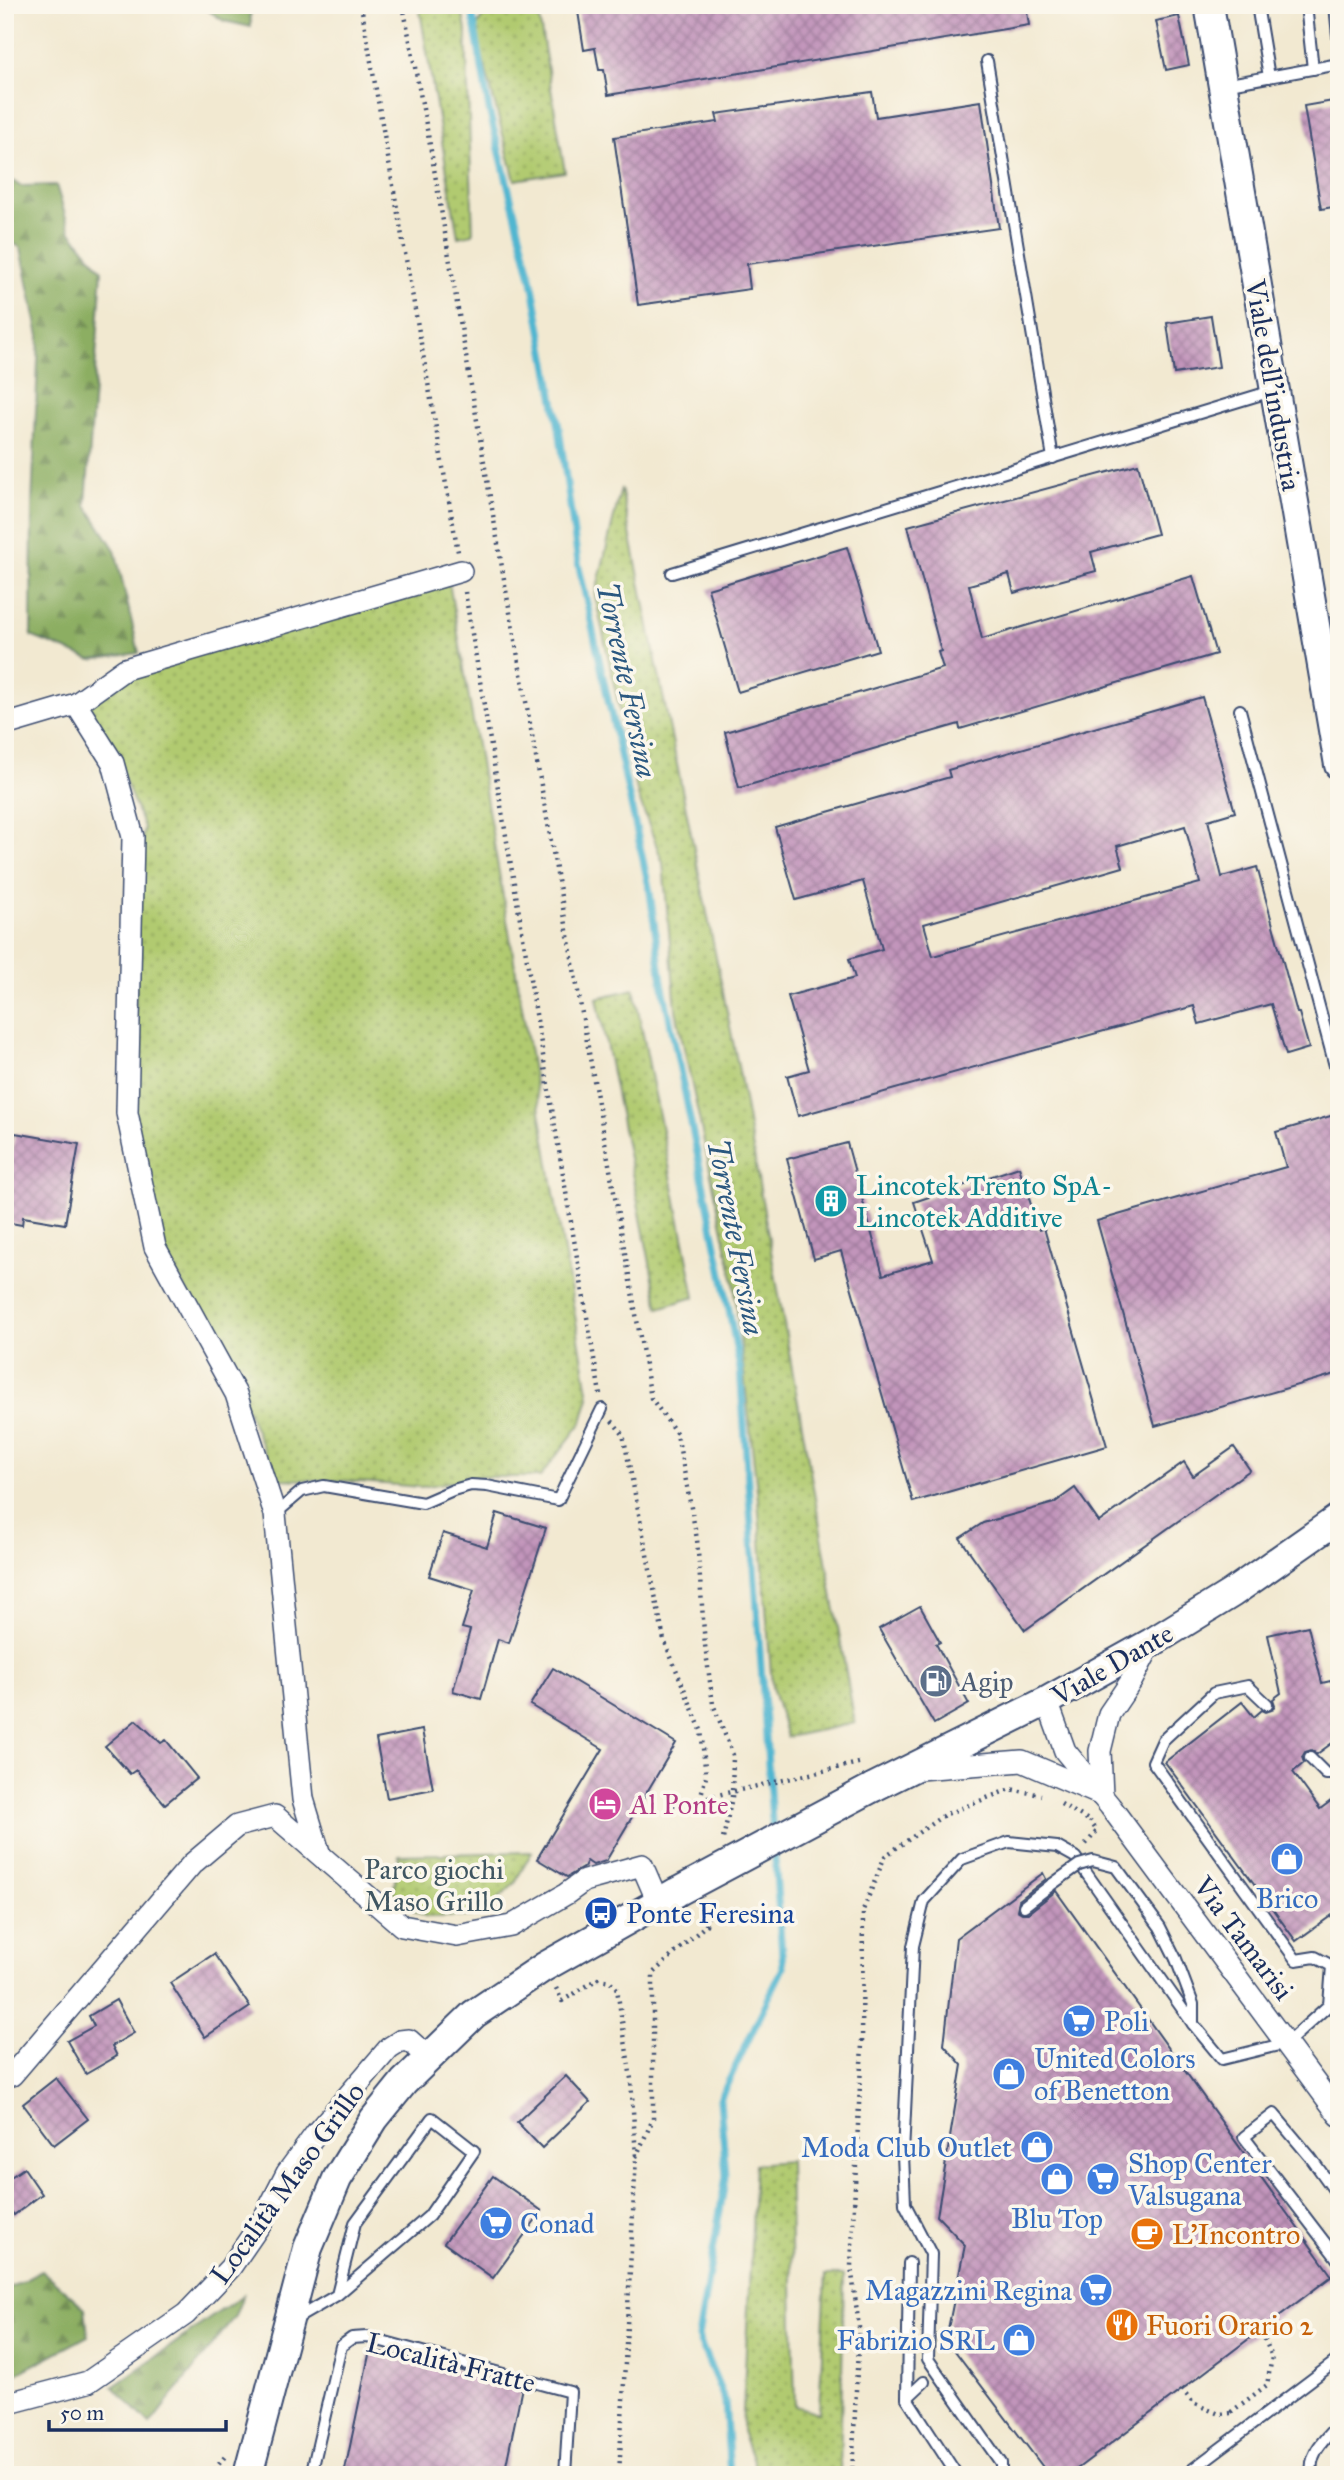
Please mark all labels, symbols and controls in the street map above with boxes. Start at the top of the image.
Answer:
street label: Viale dell'industria [1238,276,1309,494]
water label: Torrente Fersina [589,579,665,781]
water label: Torrente Fersina [699,1136,773,1338]
place label: Lincotek Trento SpA- Lincotek Additive [856,1168,1112,1235]
building icon: Lincotek Trento SpA- Lincotek Additive [812,1182,850,1220]
street label: Viale Dante [1044,1616,1179,1714]
fuel station icon: Agip [917,1662,955,1700]
place label: Agip [959,1664,1014,1699]
hotel icon: Al Ponte [586,1785,624,1823]
place label: Al Ponte [629,1787,729,1822]
shop icon: Brico [1268,1840,1306,1878]
park label: Parco giochi Maso Grillo [364,1852,504,1919]
street label: Via Tamarisi [1185,1869,1302,2007]
place label: Brico [1256,1881,1318,1916]
bus stop icon: Ponte Feresina [582,1894,620,1932]
place label: Ponte Feresina [626,1896,795,1931]
supermarket icon: Poli [1060,2002,1098,2040]
place label: Poli [1104,2004,1149,2039]
place label: United Colors of Benetton [1034,2041,1196,2108]
shop icon: United Colors of Benetton [990,2055,1028,2093]
street label: Località Maso Grillo [202,2076,372,2291]
shop icon: Moda Club Outlet [1018,2128,1056,2166]
place label: Moda Club Outlet [801,2130,1012,2165]
place label: Shop Center Valsugana [1127,2146,1272,2213]
shop icon: Blu Top [1038,2160,1076,2198]
supermarket icon: Shop Center Valsugana [1084,2160,1122,2198]
place label: Blu Top [1011,2201,1103,2236]
supermarket icon: Conad [477,2204,515,2242]
place label: Conad [520,2206,594,2241]
cafe icon: L'Incontro [1128,2215,1166,2253]
place label: L'Incontro [1172,2217,1300,2252]
supermarket icon: Magazzini Regina [1077,2271,1115,2309]
place label: Magazzini Regina [865,2273,1072,2308]
restaurant icon: Fuori Orario 2 [1103,2306,1141,2344]
place label: Fuori Orario 2 [1146,2308,1313,2343]
shop icon: Fabrizio SRL [1000,2321,1038,2359]
place label: Fabrizio SRL [837,2323,995,2358]
street label: Località Fratte [363,2325,539,2400]
scale bar [49,2389,226,2433]
text: 50 m [60,2400,105,2426]

